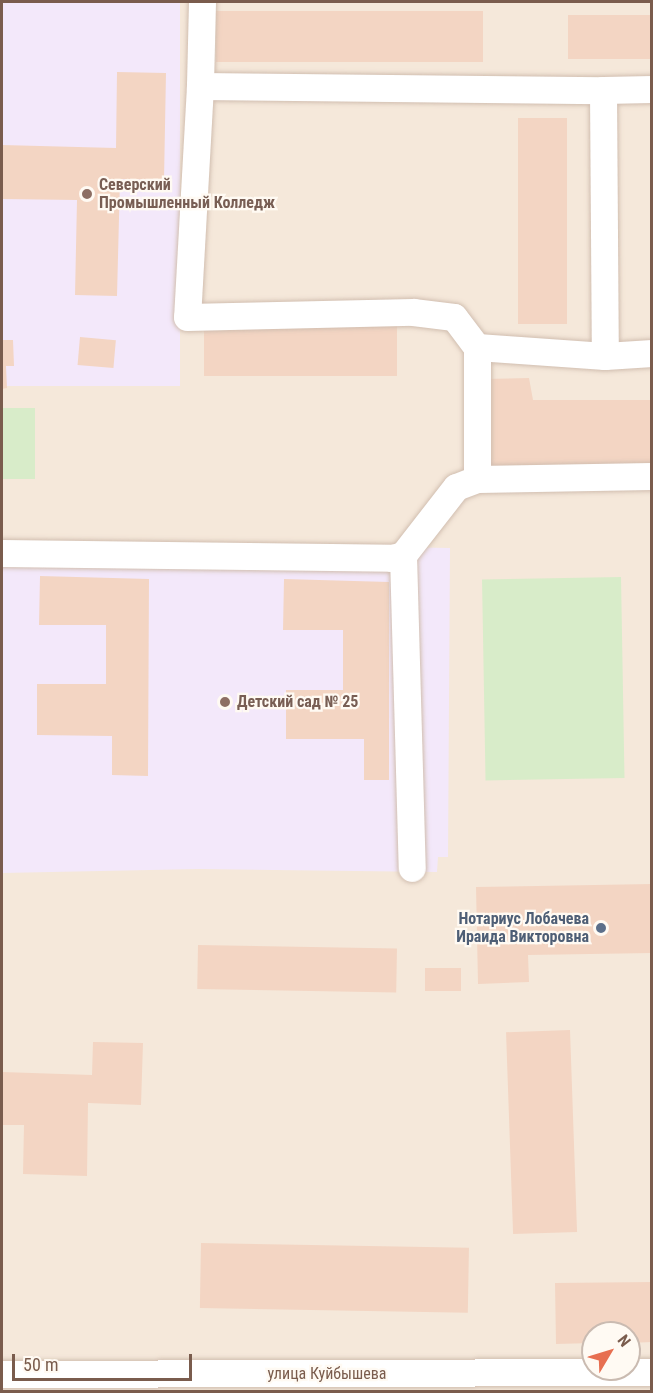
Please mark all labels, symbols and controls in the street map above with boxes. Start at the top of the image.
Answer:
place label: Северский Промышленный Колледж [99,175,275,213]
marker: Северский Промышленный Колледж [80,187,94,201]
place label: Детский сад № 25 [237,692,358,712]
marker: Детский сад № 25 [218,695,232,709]
place label: Нотариус Лобачева Ираида Викторовна [456,909,589,947]
marker: Нотариус Лобачева Ираида Викторовна [594,921,608,935]
north arrow [581,1321,641,1381]
text: N [613,1331,634,1351]
scale bar [15,1342,195,1380]
text: 50 m [23,1354,58,1375]
street label: улица Куйбышева [268,1364,386,1384]

